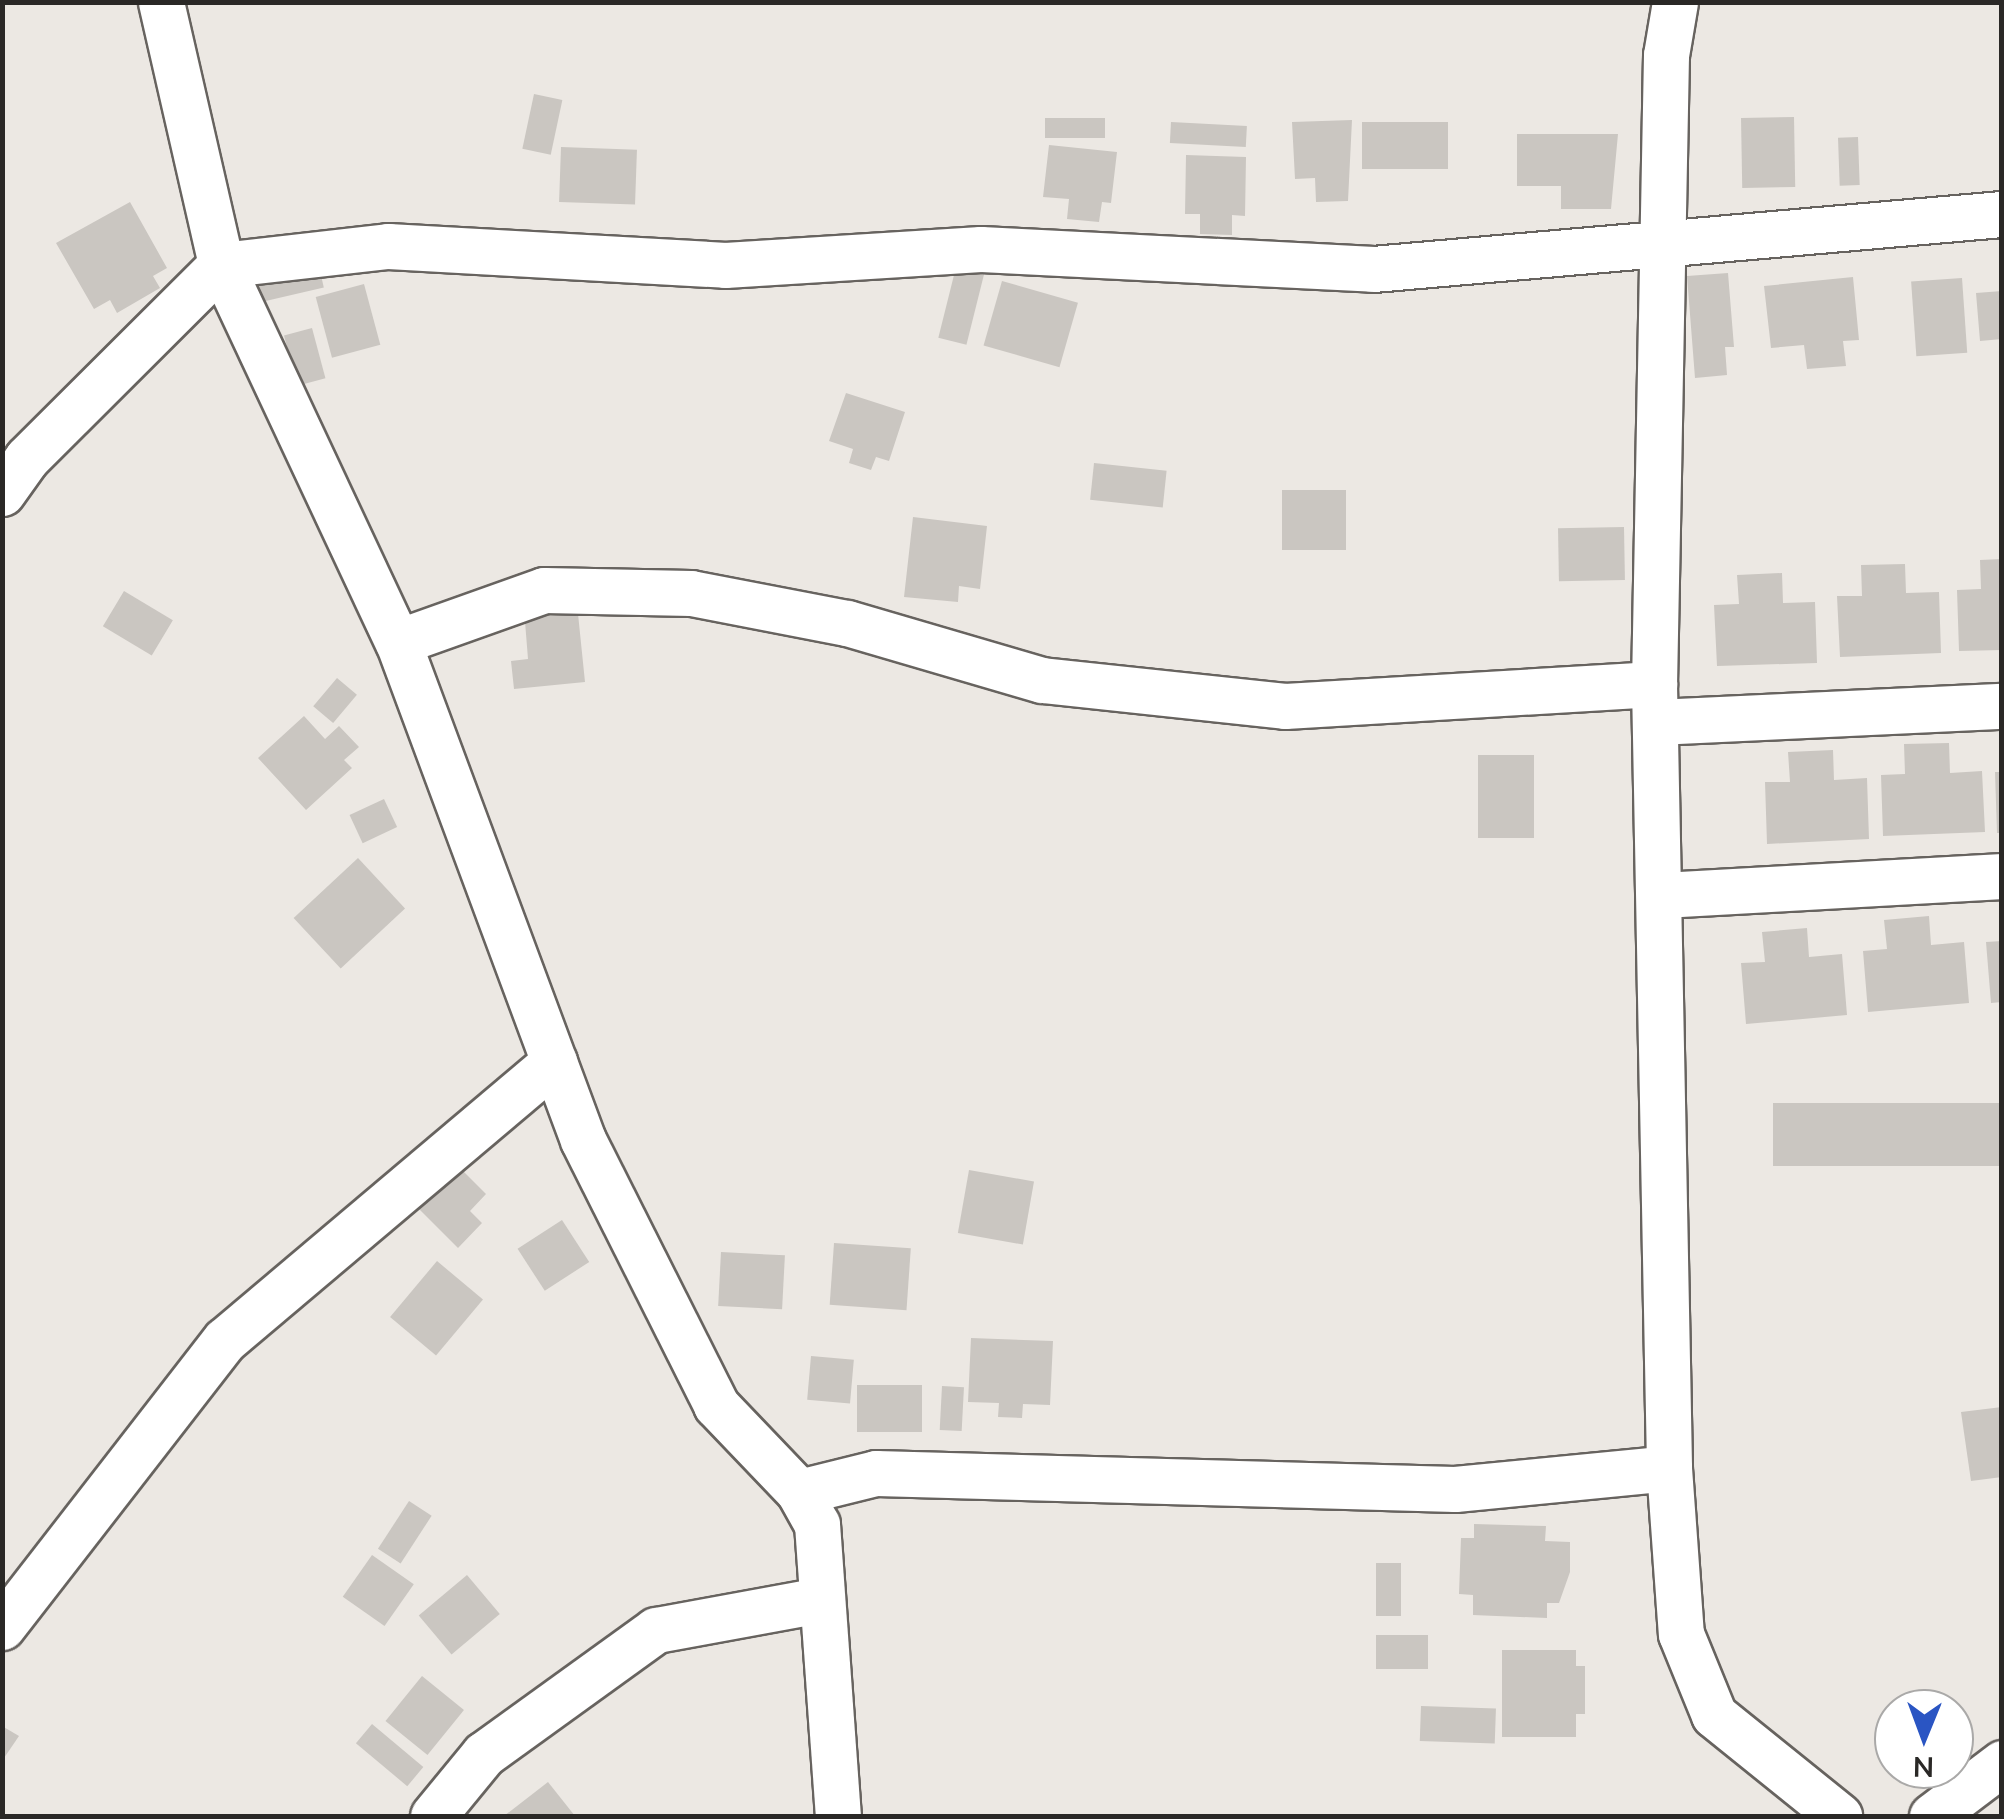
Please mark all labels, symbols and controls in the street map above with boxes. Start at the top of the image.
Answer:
north arrow [1874,1689,1974,1789]
text: N [1913,1750,1934,1785]

